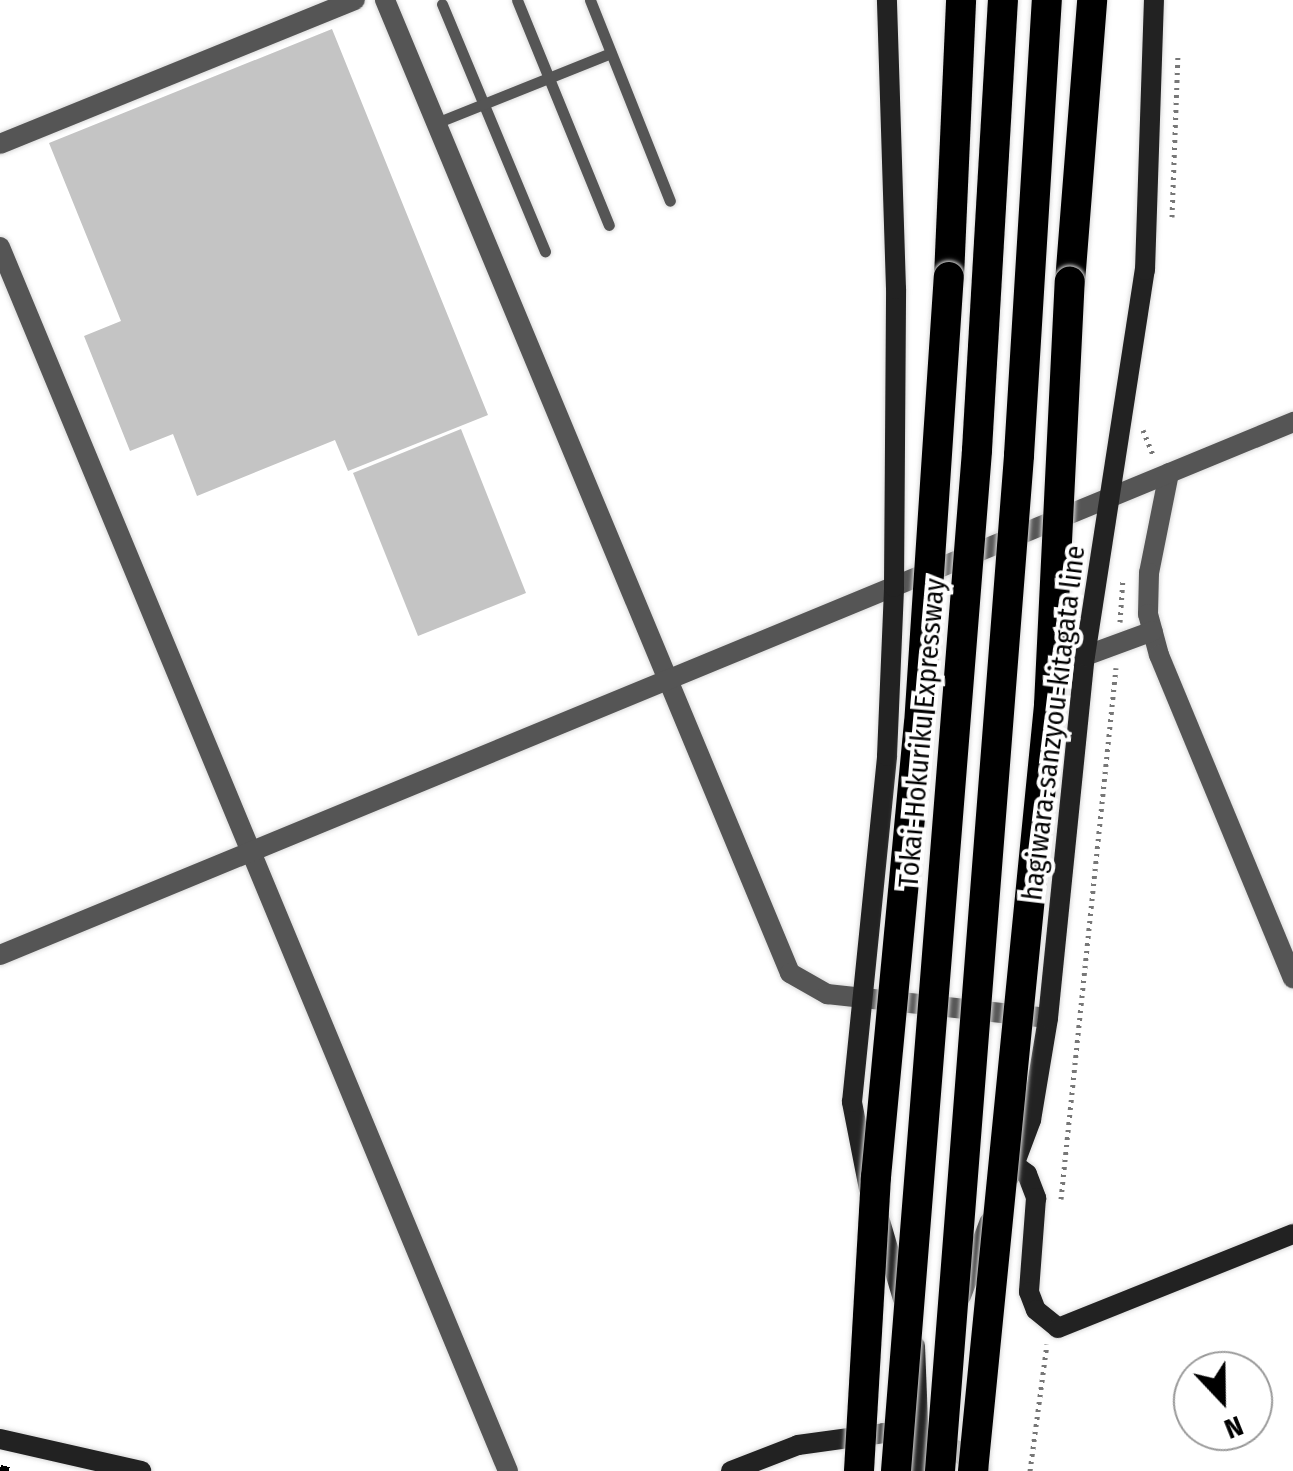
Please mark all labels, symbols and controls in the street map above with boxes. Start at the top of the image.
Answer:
street label: hagiwara-sanzyou-kitagata line [1016,544,1092,902]
street label: Tokai-Hokuriku Expressway [892,577,952,889]
north arrow [1173,1351,1273,1451]
text: N [1220,1409,1248,1446]

